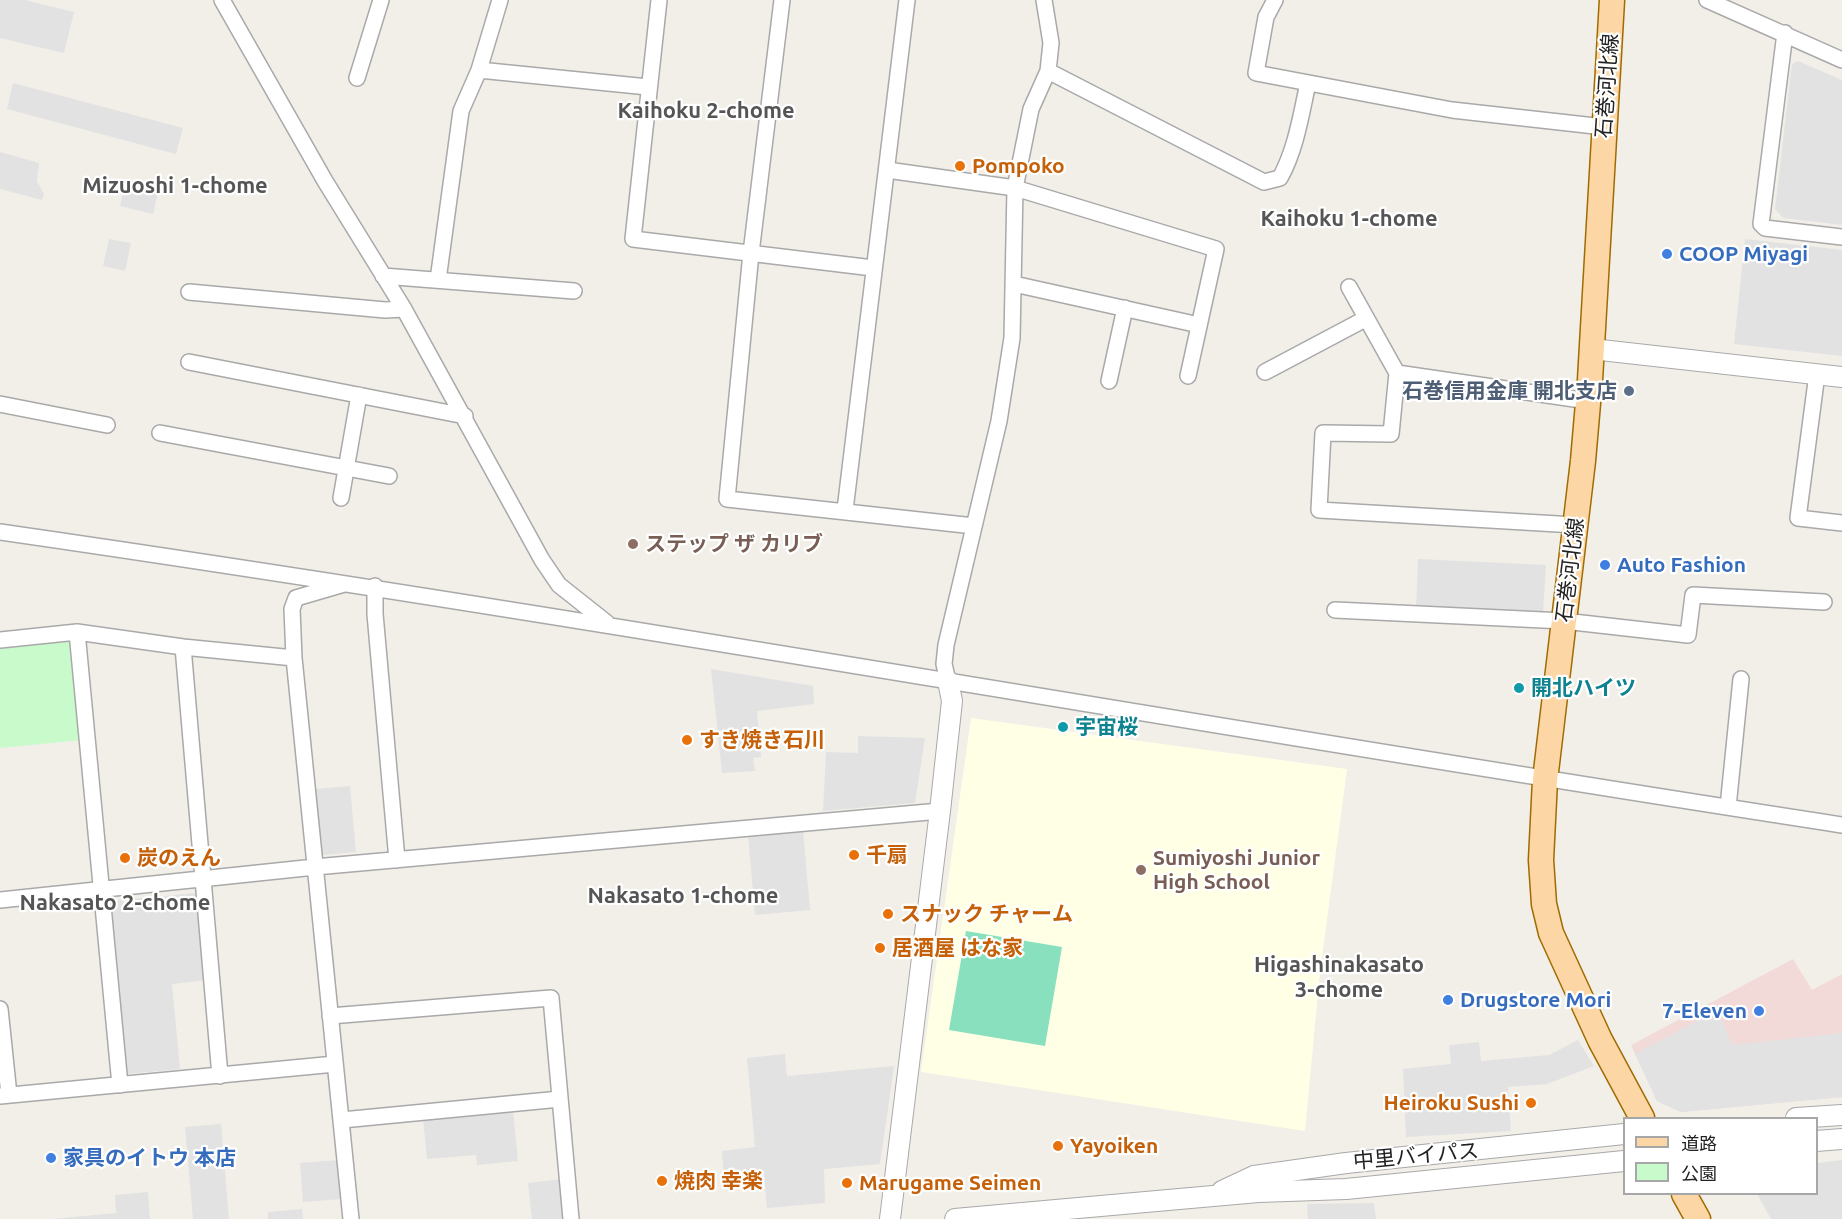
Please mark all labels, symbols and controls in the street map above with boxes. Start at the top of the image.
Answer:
street label: 石巻河北線 [1591,33,1623,139]
district label: Kaihoku 2-chome [617,98,795,124]
place label: Pompoko [972,153,1065,179]
marker: Pompoko [953,159,967,173]
district label: Mizuoshi 1-chome [82,173,268,199]
district label: Kaihoku 1-chome [1260,206,1438,232]
place label: COOP Miyagi [1679,241,1808,267]
marker: COOP Miyagi [1660,247,1674,261]
place label: 石巻信用金庫 開北支店 [1402,378,1617,404]
marker: 石巻信用金庫 開北支店 [1622,384,1636,398]
street label: 石巻河北線 [1551,516,1589,624]
place label: ステップ ザ カリブ [645,531,823,557]
marker: ステップ ザ カリブ [626,537,640,551]
place label: Auto Fashion [1617,552,1746,578]
marker: Auto Fashion [1598,558,1612,572]
place label: 開北ハイツ [1531,675,1636,701]
marker: 開北ハイツ [1512,681,1526,695]
place label: 宇宙桜 [1075,714,1138,740]
marker: 宇宙桜 [1056,720,1070,734]
place label: すき焼き石川 [699,727,825,753]
marker: すき焼き石川 [680,733,694,747]
place label: 千扇 [866,842,908,868]
place label: 炭のえん [137,845,221,871]
place label: Sumiyoshi Junior High School [1153,845,1320,895]
marker: 千扇 [847,848,861,862]
marker: 炭のえん [118,851,132,865]
marker: Sumiyoshi Junior High School [1134,863,1148,877]
district label: Nakasato 1-chome [588,883,778,909]
district label: Nakasato 2-chome [20,890,210,916]
place label: スナック チャーム [900,901,1073,927]
marker: スナック チャーム [881,907,895,921]
place label: 居酒屋 はな家 [892,935,1023,961]
marker: 居酒屋 はな家 [873,941,887,955]
district label: Higashinakasato 3-chome [1254,952,1424,1004]
place label: Drugstore Mori [1460,987,1611,1013]
marker: Drugstore Mori [1441,993,1455,1007]
place label: 7-Eleven [1662,998,1747,1024]
marker: 7-Eleven [1752,1004,1766,1018]
place label: Heiroku Sushi [1384,1090,1519,1116]
marker: Heiroku Sushi [1524,1096,1538,1110]
legend [1623,1117,1818,1195]
place label: Yayoiken [1070,1133,1158,1159]
text: 道路 [1681,1133,1717,1153]
street label: 中里バイパス [1352,1138,1480,1174]
marker: Yayoiken [1051,1139,1065,1153]
place label: 家具のイトウ 本店 [63,1145,236,1171]
marker: 家具のイトウ 本店 [44,1151,58,1165]
text: 公園 [1681,1163,1717,1183]
place label: 焼肉 幸楽 [674,1168,763,1194]
place label: Marugame Seimen [859,1170,1041,1196]
marker: 焼肉 幸楽 [655,1174,669,1188]
marker: Marugame Seimen [840,1176,854,1190]

